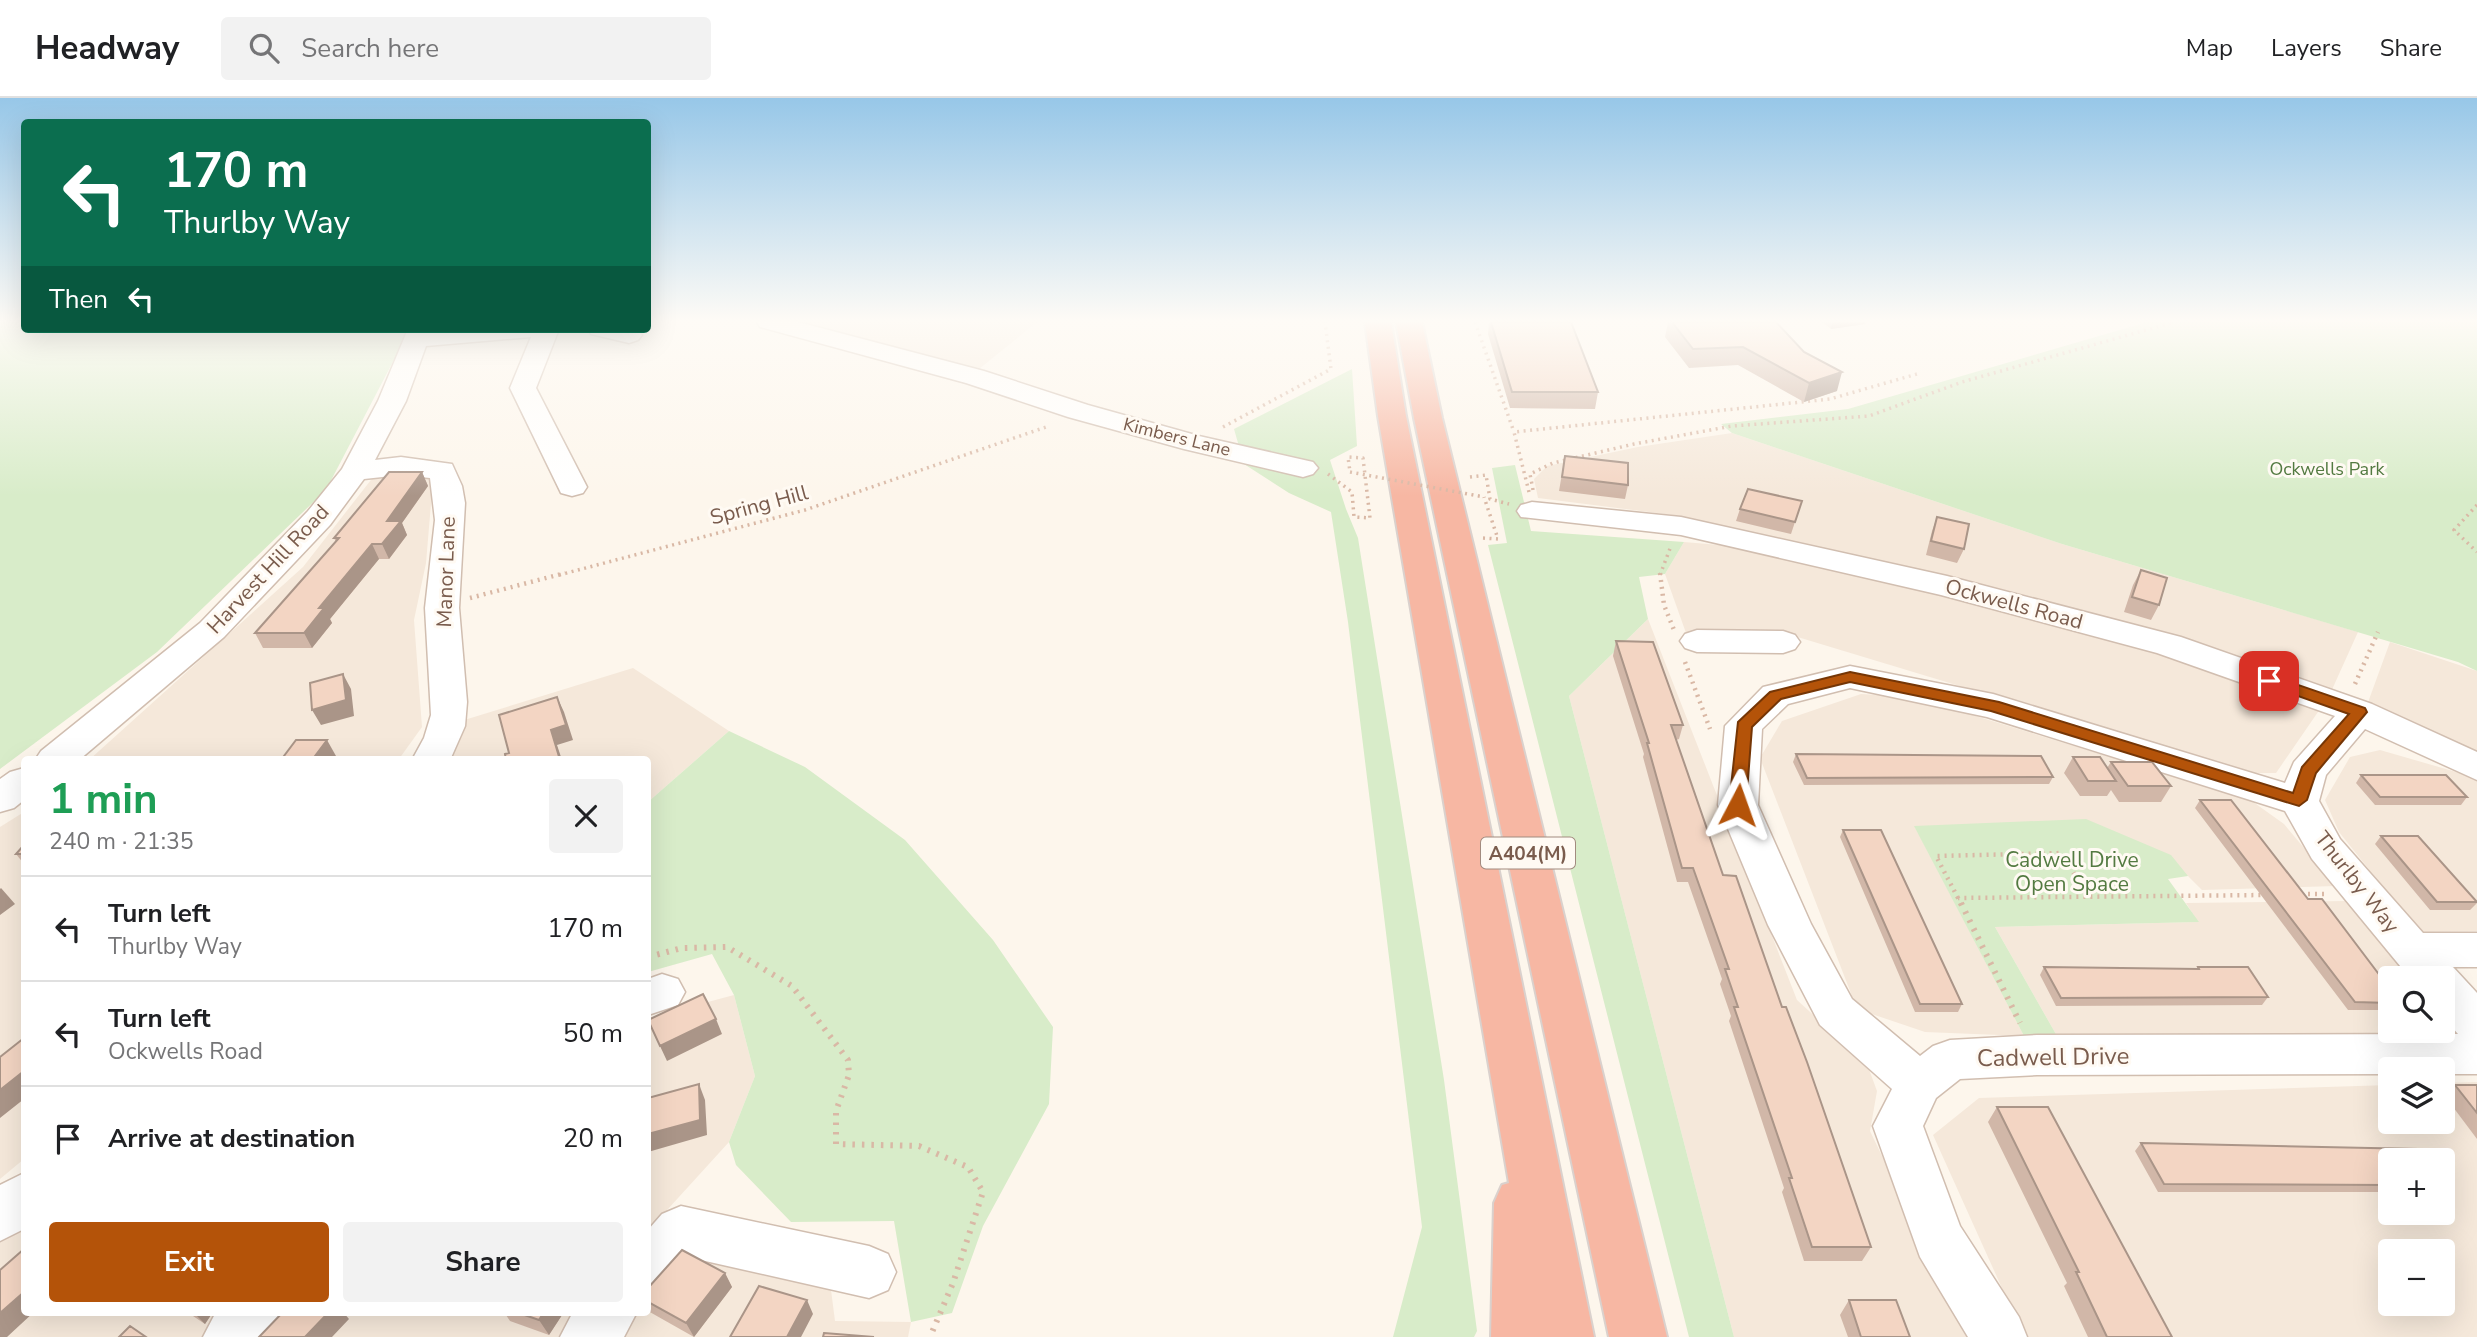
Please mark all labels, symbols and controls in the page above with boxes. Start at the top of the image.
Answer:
search box [221,17,711,80]
text: Headway [35,26,179,71]
icon: search [245,29,283,67]
text: Search here [301,31,439,66]
text: Map [2186,32,2233,64]
text: Layers [2271,32,2342,64]
text: Share [2380,32,2442,64]
text: 170 m [164,137,308,204]
icon: left [49,147,140,238]
text: Thurlby Way [164,201,350,244]
icon: left [122,280,160,318]
text: Then [49,282,108,317]
street label: Kimbers Lane [1121,412,1233,462]
park label: Ockwells Park [2269,457,2386,481]
street label: Spring Hill [707,478,812,532]
street label: Harvest Hill Road [201,498,335,640]
street label: Manor Lane [430,516,462,628]
street label: Ockwells Road [1942,572,2086,636]
pin [2239,651,2299,711]
icon: arrive [2250,662,2288,700]
position arrow [1701,768,1775,842]
text: 1 min [49,771,158,828]
button: close [549,779,623,853]
street label: Thurlby Way [2308,825,2406,939]
text: 240 m · 21:35 [49,826,194,857]
road number: A404(M) [1481,838,1575,868]
park label: Cadwell Drive Open Space [2005,846,2139,898]
text: Turn left [108,896,211,931]
icon: left [49,910,87,948]
text: 170 m [547,911,623,946]
text: Thurlby Way [108,931,242,962]
map controls [2378,966,2455,1316]
button: search [2378,966,2455,1043]
text: Turn left [108,1001,211,1036]
icon: left [49,1015,87,1053]
text: 50 m [563,1016,623,1051]
text: Ockwells Road [108,1036,263,1067]
street label: Cadwell Drive [1976,1040,2130,1074]
button: layers [2378,1057,2455,1134]
icon: arrive [49,1120,87,1158]
text: Arrive at destination [108,1121,355,1156]
text: 20 m [563,1121,623,1156]
button: + [2378,1148,2455,1225]
button: Exit [49,1222,329,1302]
button: Share [343,1222,623,1302]
button: − [2378,1239,2455,1316]

